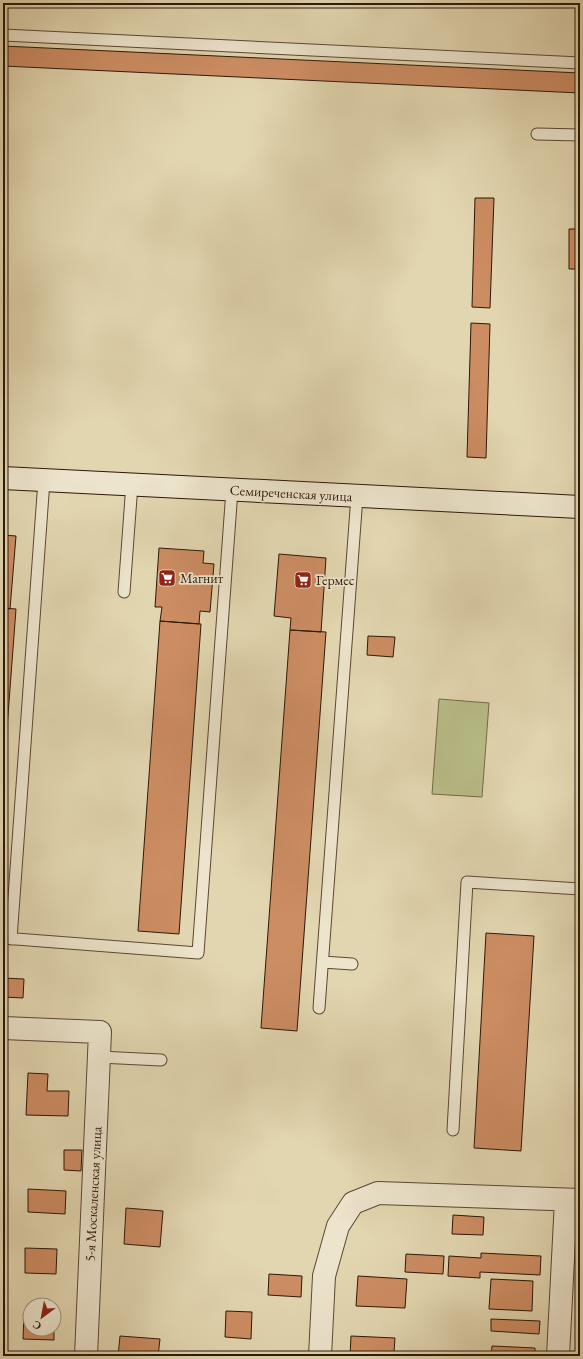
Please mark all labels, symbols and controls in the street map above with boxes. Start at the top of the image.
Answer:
street label: Семиреченская улица [229,481,353,505]
supermarket icon: Магнит [157,568,177,588]
place label: Магнит [180,569,224,587]
supermarket icon: Гермес [293,570,313,590]
place label: Гермес [316,571,355,589]
street label: 5-я Москаленская улица [80,1126,106,1262]
north arrow [22,1297,62,1337]
text: С [30,1317,44,1333]

